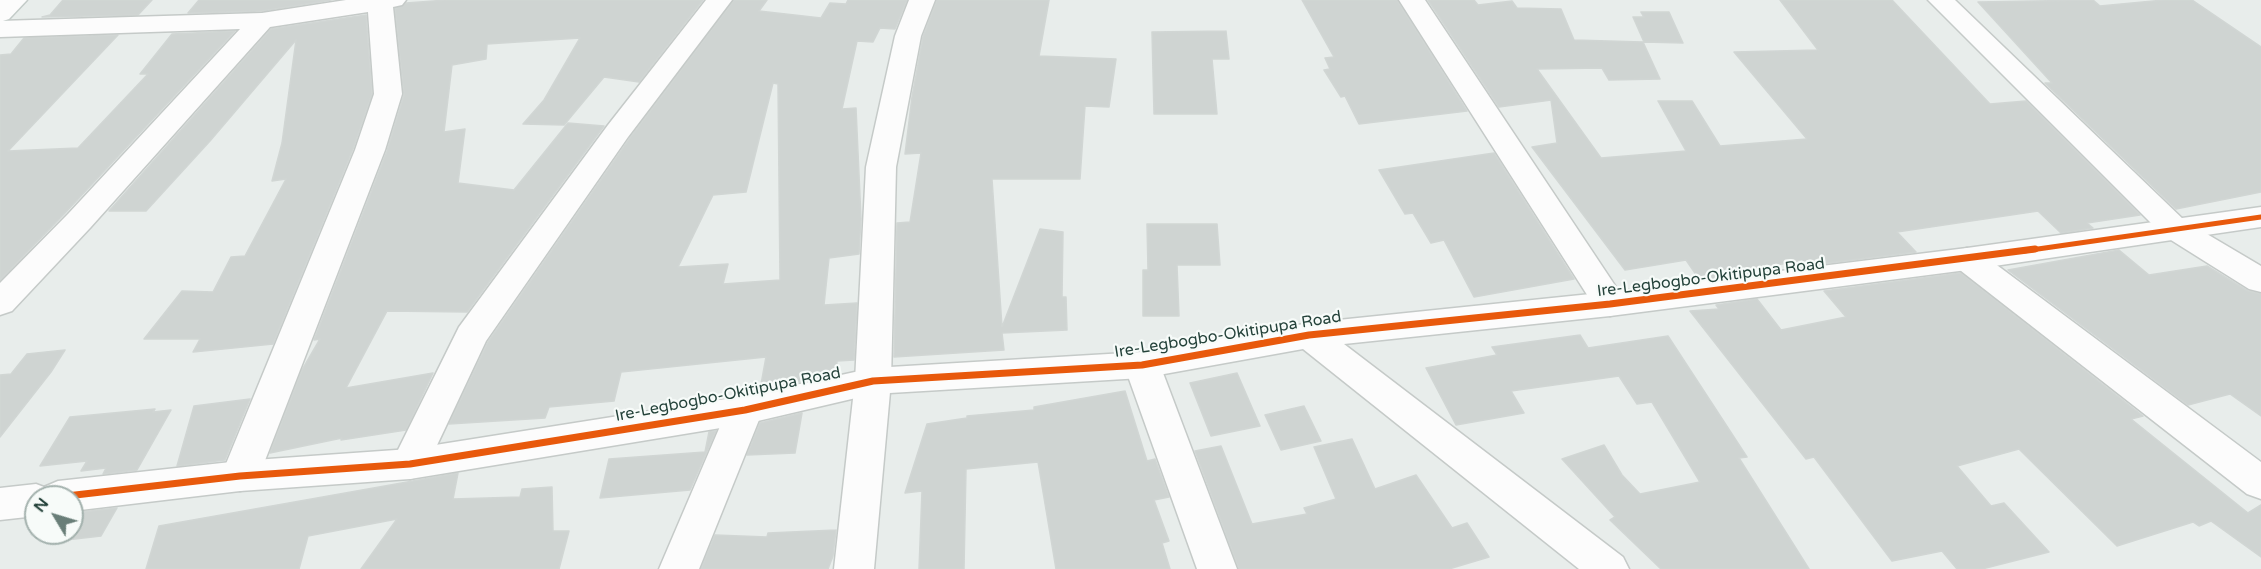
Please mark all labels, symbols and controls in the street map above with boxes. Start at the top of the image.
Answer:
street label: Ire-Legbogbo-Okitipupa Road [1596,254,1826,302]
street label: Ire-Legbogbo-Okitipupa Road [1113,308,1343,362]
street label: Ire-Legbogbo-Okitipupa Road [614,364,842,426]
north arrow [24,485,84,545]
text: N [30,494,53,516]

